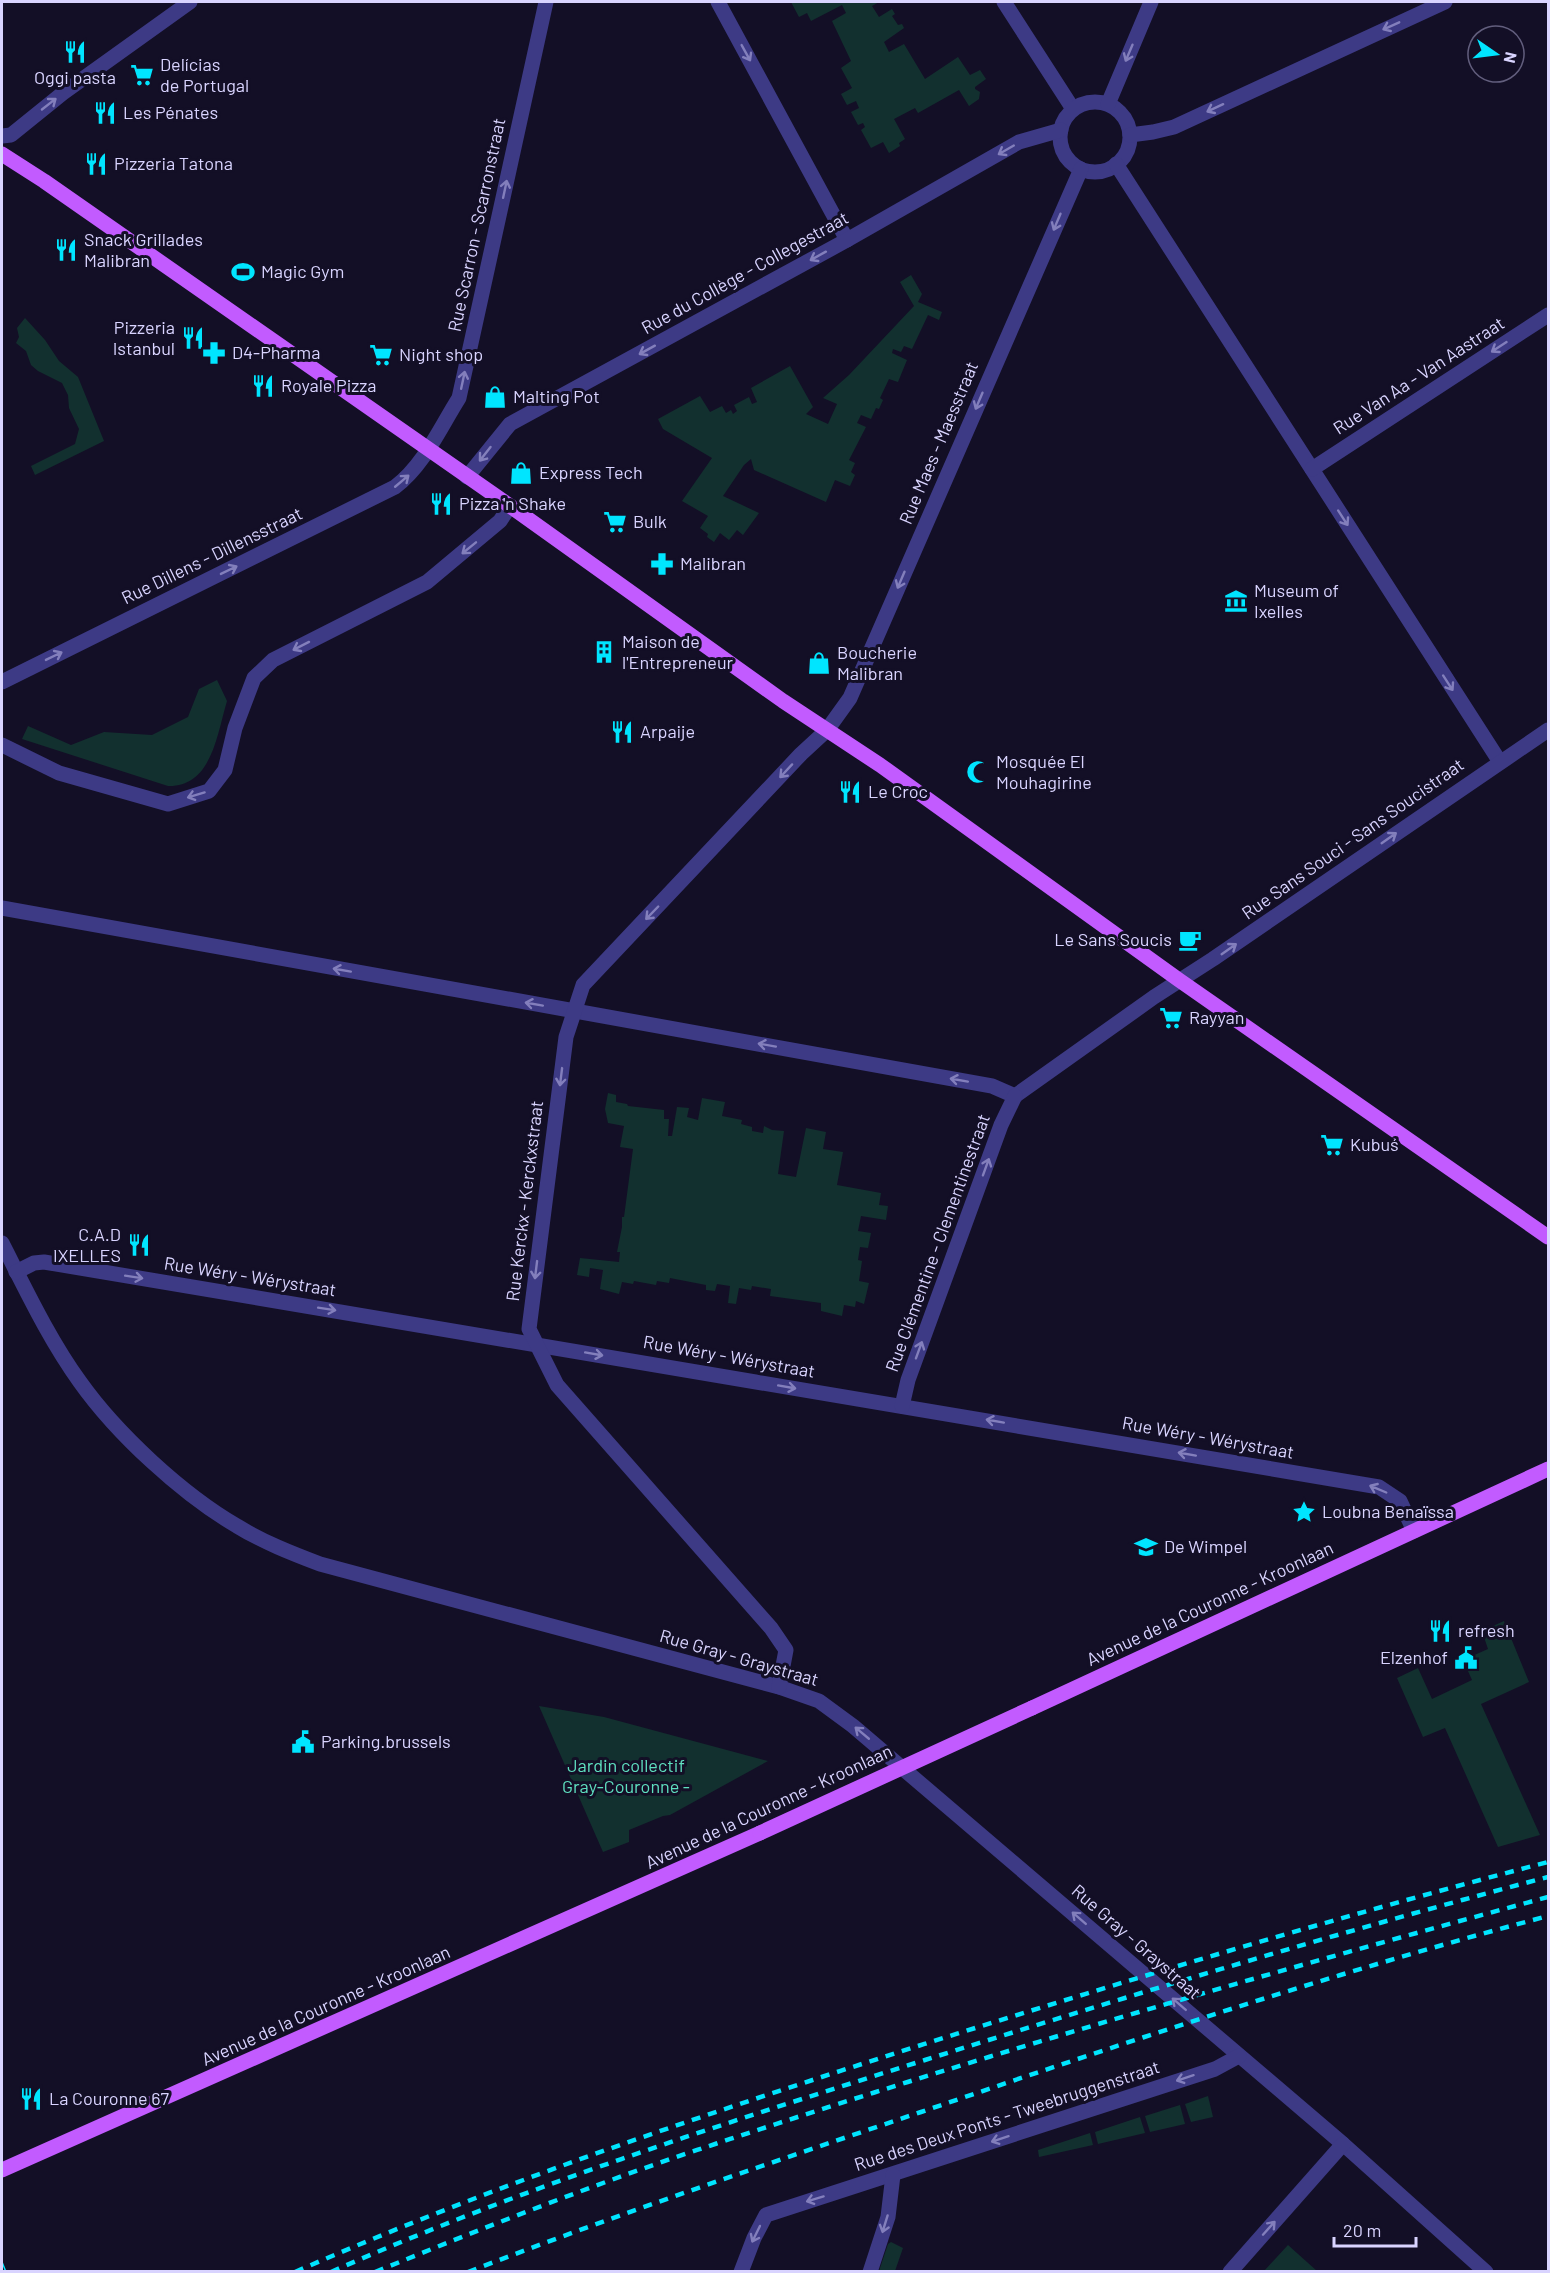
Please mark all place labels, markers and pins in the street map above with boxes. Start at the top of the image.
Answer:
restaurant icon: Oggi pasta [62,39,88,65]
place label: Delícias de Portugal [160,53,249,96]
supermarket icon: Delícias de Portugal [129,62,155,88]
place label: Oggi pasta [34,66,116,88]
restaurant icon: Les Pénates [92,100,118,126]
place label: Les Pénates [123,101,218,123]
restaurant icon: Pizzeria Tatona [83,151,109,177]
place label: Pizzeria Tatona [114,152,233,174]
place label: Snack Grillades Malibran [84,228,203,271]
restaurant icon: Snack Grillades Malibran [53,237,79,263]
sports icon: Magic Gym [230,259,256,285]
place label: Magic Gym [261,260,344,282]
place label: Pizzeria Istanbul [113,316,175,359]
restaurant icon: Pizzeria Istanbul [180,325,206,351]
pharmacy icon: D4-Pharma [201,340,227,366]
place label: D4-Pharma [232,341,320,363]
supermarket icon: Night shop [368,342,394,368]
place label: Night shop [399,343,483,365]
restaurant icon: Royale Pizza [250,373,276,399]
place label: Royale Pizza [281,374,377,396]
shop icon: Malting Pot [482,384,508,410]
place label: Malting Pot [513,385,600,407]
shop icon: Express Tech [508,460,534,486]
place label: Express Tech [539,461,643,483]
restaurant icon: Pizza 'n Shake [428,491,454,517]
place label: Pizza 'n Shake [459,492,566,514]
supermarket icon: Bulk [602,509,628,535]
place label: Bulk [633,510,667,532]
pharmacy icon: Malibran [649,551,675,577]
place label: Malibran [680,552,746,574]
place label: Museum of Ixelles [1254,579,1339,622]
museum icon: Museum of Ixelles [1223,588,1249,614]
place label: Maison de l'Entrepreneur [622,630,734,673]
building icon: Maison de l'Entrepreneur [591,639,617,665]
place label: Boucherie Malibran [837,641,917,684]
shop icon: Boucherie Malibran [806,650,832,676]
restaurant icon: Arpaije [609,719,635,745]
place label: Arpaije [640,720,695,742]
place label: Mosquée El Mouhagirine [996,750,1092,793]
mosque icon: Mosquée El Mouhagirine [965,759,991,785]
restaurant icon: Le Croc [837,779,863,805]
place label: Le Croc [868,780,928,802]
cafe icon: Le Sans Soucis [1177,927,1203,953]
place label: Le Sans Soucis [1054,928,1172,950]
supermarket icon: Rayyan [1158,1005,1184,1031]
place label: Rayyan [1189,1006,1244,1028]
supermarket icon: Kubuś [1319,1132,1345,1158]
place label: Kubuś [1350,1133,1399,1155]
place label: C.A.D IXELLES [53,1223,121,1266]
restaurant icon: C.A.D IXELLES [126,1232,152,1258]
place icon: Loubna Benaïssa [1291,1499,1317,1525]
place label: Loubna Benaïssa [1322,1500,1454,1522]
school or university icon: De Wimpel [1133,1534,1159,1560]
place label: De Wimpel [1164,1535,1247,1557]
restaurant icon: refresh [1427,1618,1453,1644]
place label: refresh [1458,1619,1515,1641]
public building icon: Elzenhof [1453,1645,1479,1671]
place label: Elzenhof [1380,1646,1448,1668]
public building icon: Parking.brussels [290,1729,316,1755]
place label: Parking.brussels [321,1730,451,1752]
restaurant icon: La Couronne 67 [18,2086,44,2112]
place label: La Couronne 67 [49,2087,169,2109]

